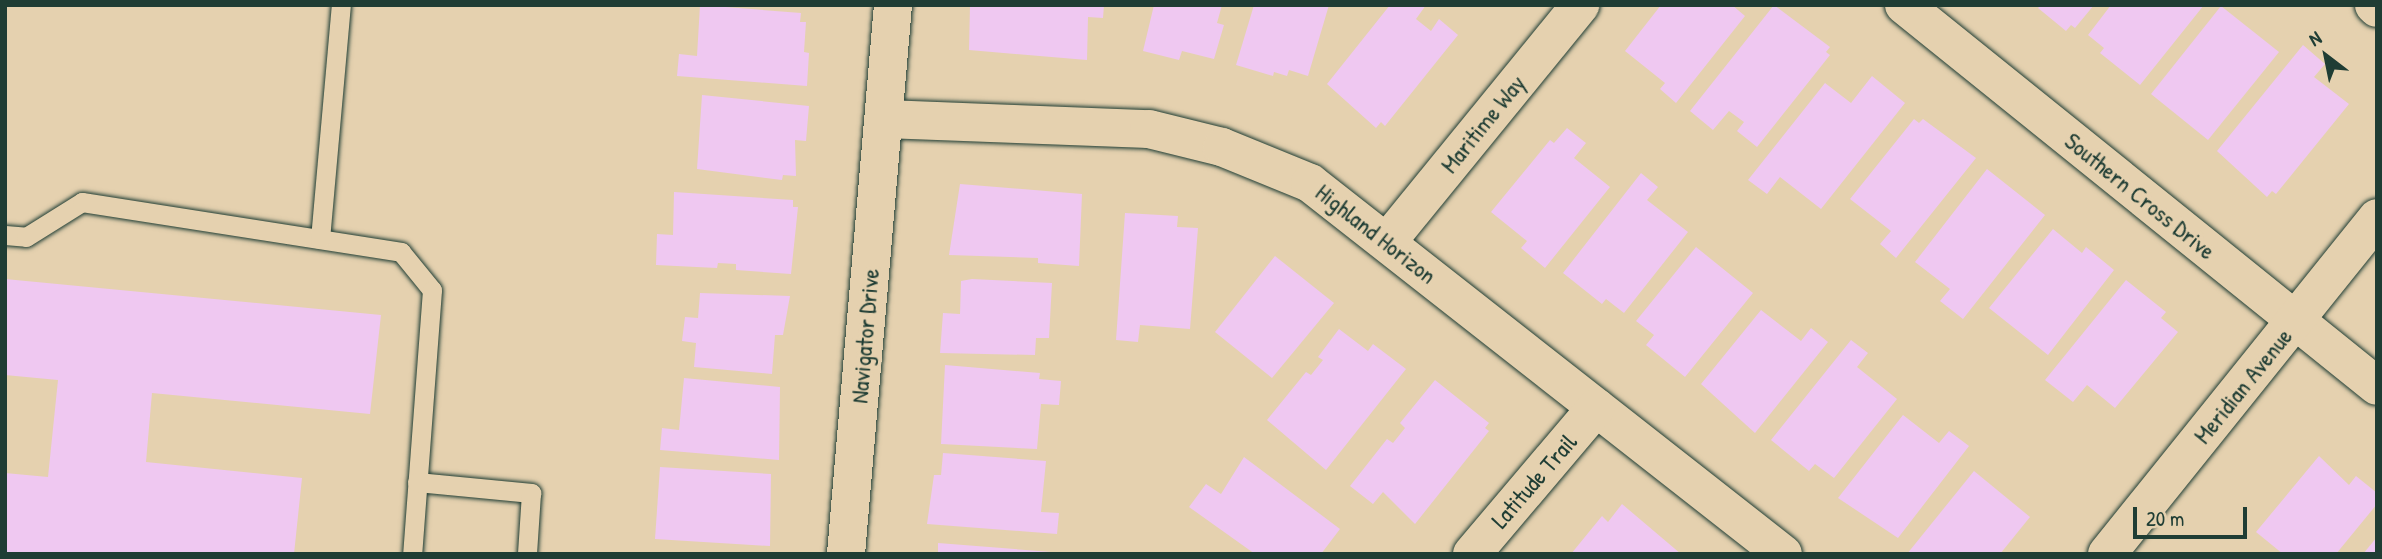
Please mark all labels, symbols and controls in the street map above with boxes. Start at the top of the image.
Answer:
north arrow [2291,21,2361,91]
text: N [2304,24,2326,52]
street label: Maritime Way [1435,69,1531,179]
street label: Southern Cross Drive [2059,127,2221,265]
street label: Highland Horizon [1310,178,1442,290]
street label: Navigator Drive [845,267,885,405]
street label: Meridian Avenue [2188,323,2298,449]
street label: Latitude Trail [1485,428,1583,534]
scale bar [2137,492,2251,536]
text: 20 m [2146,504,2184,533]

